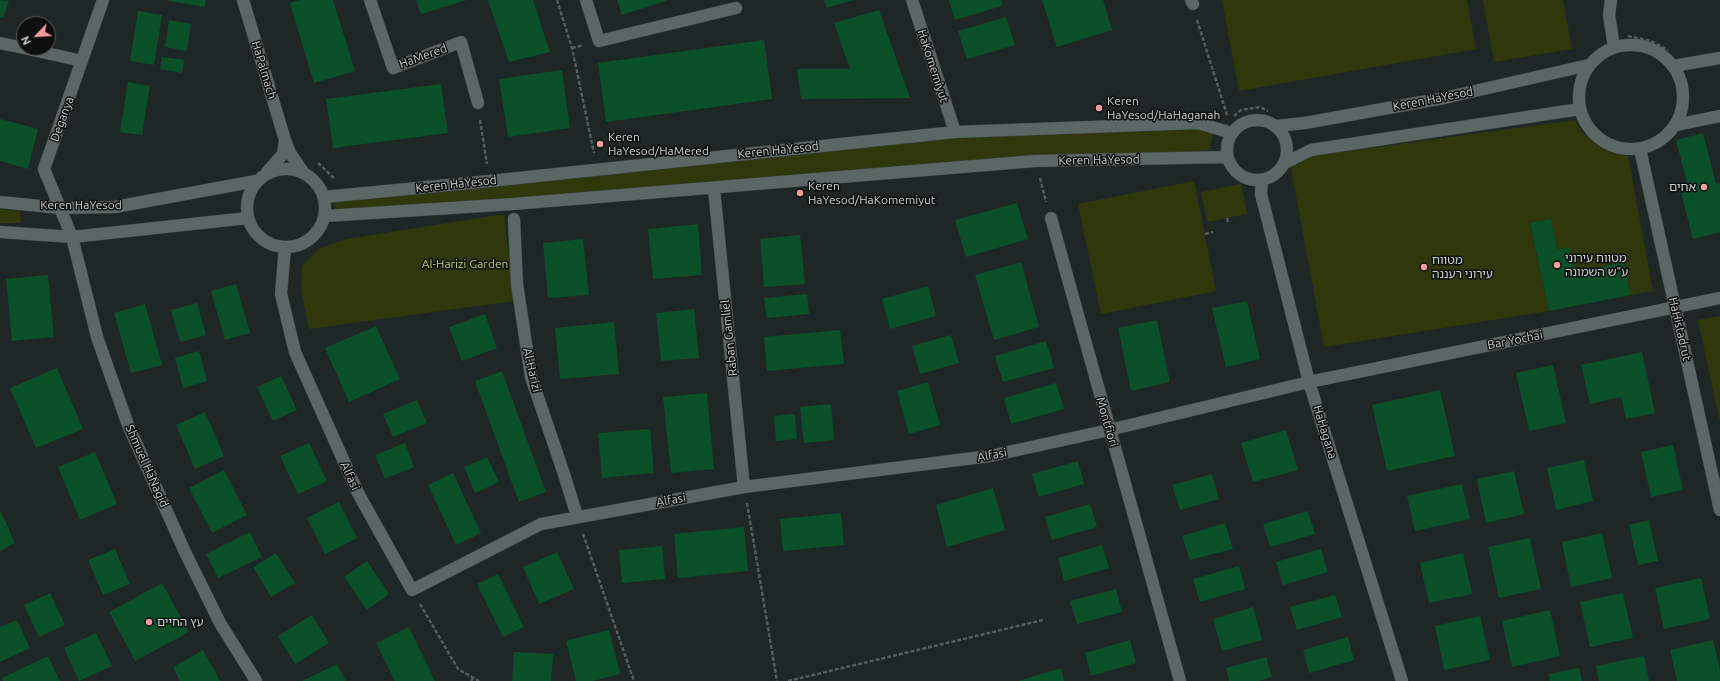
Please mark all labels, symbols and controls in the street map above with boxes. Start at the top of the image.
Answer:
north arrow [16,16,56,56]
street label: HaKomemiyut [914,27,952,105]
text: N [19,34,33,47]
street label: HaPalmach [248,39,280,101]
street label: HaMered [397,41,449,71]
street label: Keren HaYesod [1392,84,1474,114]
place label: Keren HaYesod/HaHaganah [1107,94,1220,122]
street label: Deganya [47,95,77,143]
marker: Keren HaYesod/HaHaganah [1094,103,1104,113]
place label: Keren HaYesod/HaMered [608,130,709,158]
marker: Keren HaYesod/HaMered [595,139,605,149]
street label: Keren HaYesod [737,139,819,161]
street label: Keren HaYesod [1058,152,1140,168]
street label: Keren HaYesod [415,173,497,195]
place label: Keren HaYesod/HaKomemiyut [808,179,936,207]
place label: אחים [1669,180,1696,194]
marker: אחים [1699,182,1709,192]
marker: Keren HaYesod/HaKomemiyut [795,188,805,198]
street label: Keren HaYesod [40,198,122,212]
place label: מטווח עירוני ע"ש השמונה [1565,251,1628,279]
place label: מטווח עירוני רעננה [1432,253,1493,281]
park label: Al-Harizi Garden [422,257,508,271]
marker: מטווח עירוני ע"ש השמונה [1552,260,1562,270]
marker: מטווח עירוני רעננה [1419,262,1429,272]
street label: HaHistadrut [1666,296,1694,362]
street label: Raban Gamliel [718,299,740,377]
street label: Bar Yochai [1486,328,1544,352]
street label: Al-Harizi [520,347,544,393]
street label: Montfiori [1093,396,1121,448]
street label: HaHagana [1310,404,1340,460]
street label: Shmuel HaNagid [122,422,172,510]
street label: Alfasi [976,445,1008,465]
street label: Alfasi [337,459,363,493]
street label: Alfasi [655,490,687,510]
place label: עץ החיים [157,615,204,629]
marker: עץ החיים [144,617,154,627]

